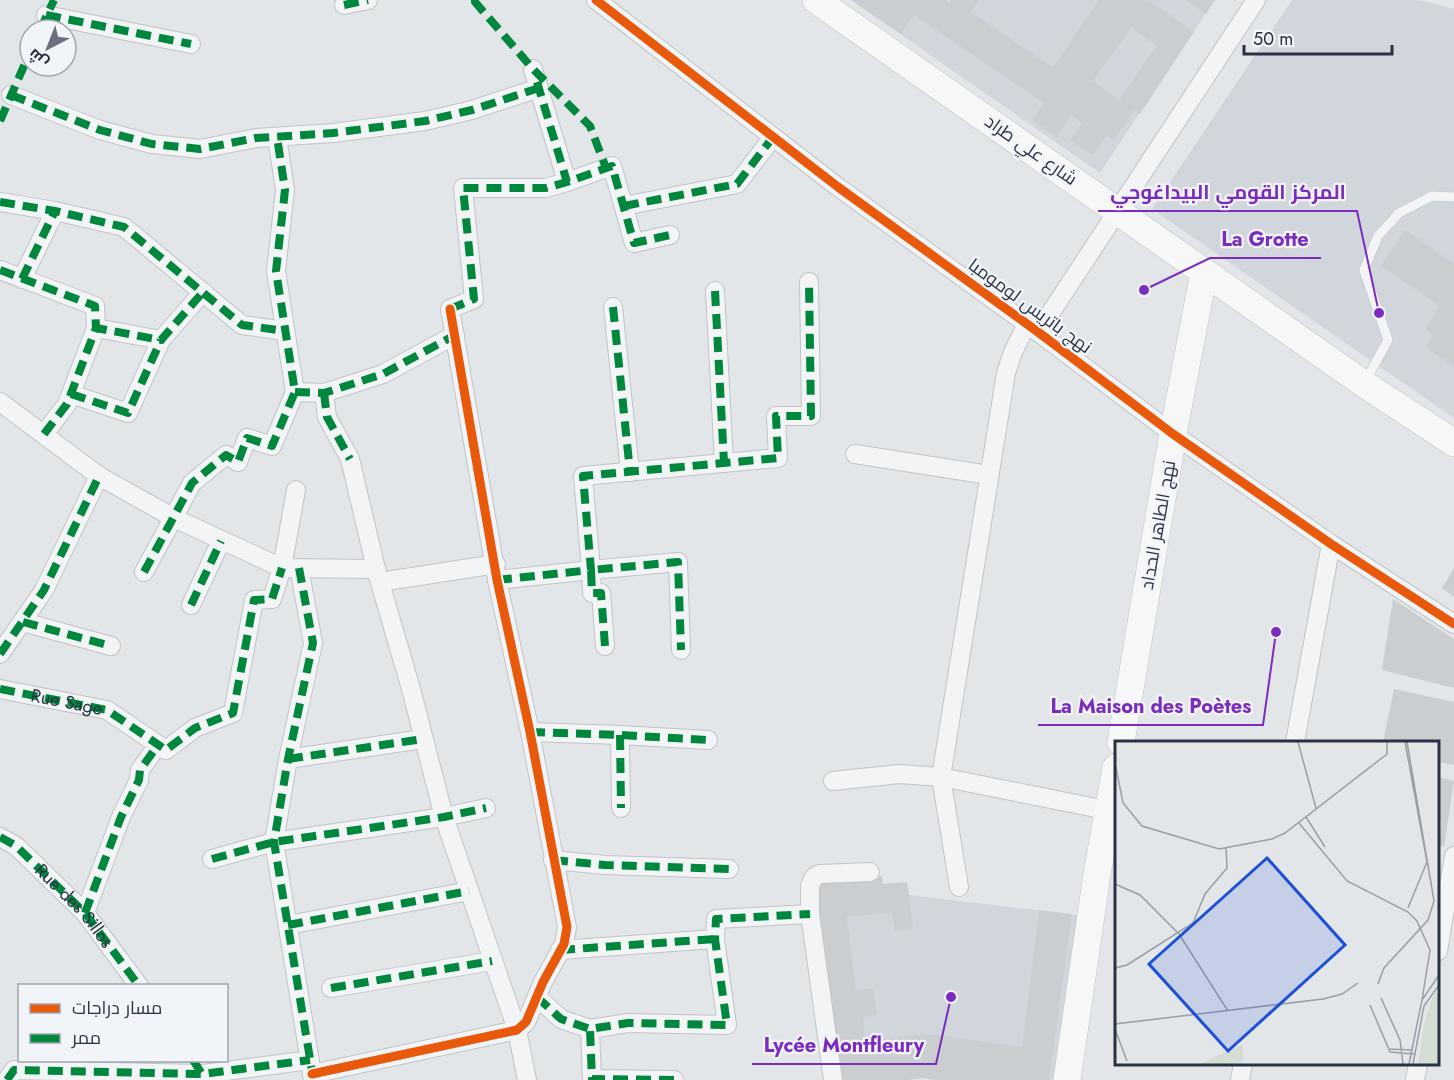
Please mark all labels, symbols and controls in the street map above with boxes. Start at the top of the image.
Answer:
north arrow [18,18,78,78]
scale bar [1244,18,1392,56]
text: 50 m [1253,26,1293,52]
text: ش [23,43,54,74]
street label: شارع علي طراد [979,108,1083,192]
callout: المركز القومي البيداغوجي [1098,173,1357,211]
text: المركز القومي البيداغوجي [1110,178,1346,208]
callout: La Grotte [1210,220,1321,258]
text: La Grotte [1221,225,1309,254]
street label: نهج باتريس لومومبا [963,252,1097,360]
street label: نهج الطاهر الحداد [1134,458,1182,592]
street label: Rue Sage [29,682,105,722]
callout: La Maison des Poètes [1038,687,1263,725]
text: La Maison des Poètes [1051,692,1251,721]
inset map [1115,741,1439,1065]
street label: Rue des Sillos [29,858,120,953]
legend [18,984,228,1062]
text: مسار دراجات [72,995,162,1021]
text: ممر [71,1025,101,1051]
callout: Lycée Montfleury [752,1026,936,1064]
text: Lycée Montfleury [764,1031,925,1060]

